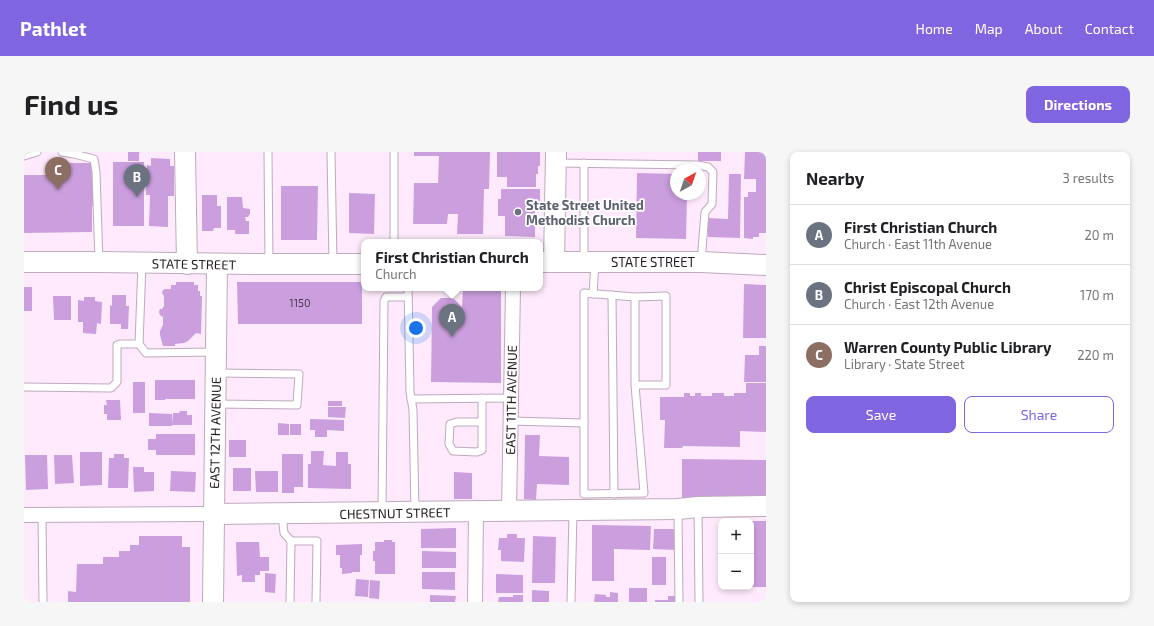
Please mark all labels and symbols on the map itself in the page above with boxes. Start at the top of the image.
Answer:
pin: C [45,157,71,190]
pin: B [124,164,150,197]
north arrow [670,164,706,200]
place label: State Street United Methodist Church [526,197,644,228]
marker: State Street United Methodist Church [513,207,523,217]
street label: STATE STREET [611,254,696,270]
street label: STATE STREET [152,255,237,273]
house number: 1150 [289,296,311,309]
pin: A [439,304,465,337]
your location [406,318,426,338]
street label: EAST 11TH AVENUE [502,345,520,455]
street label: EAST 12TH AVENUE [206,377,224,489]
street label: CHESTNUT STREET [339,504,451,522]

